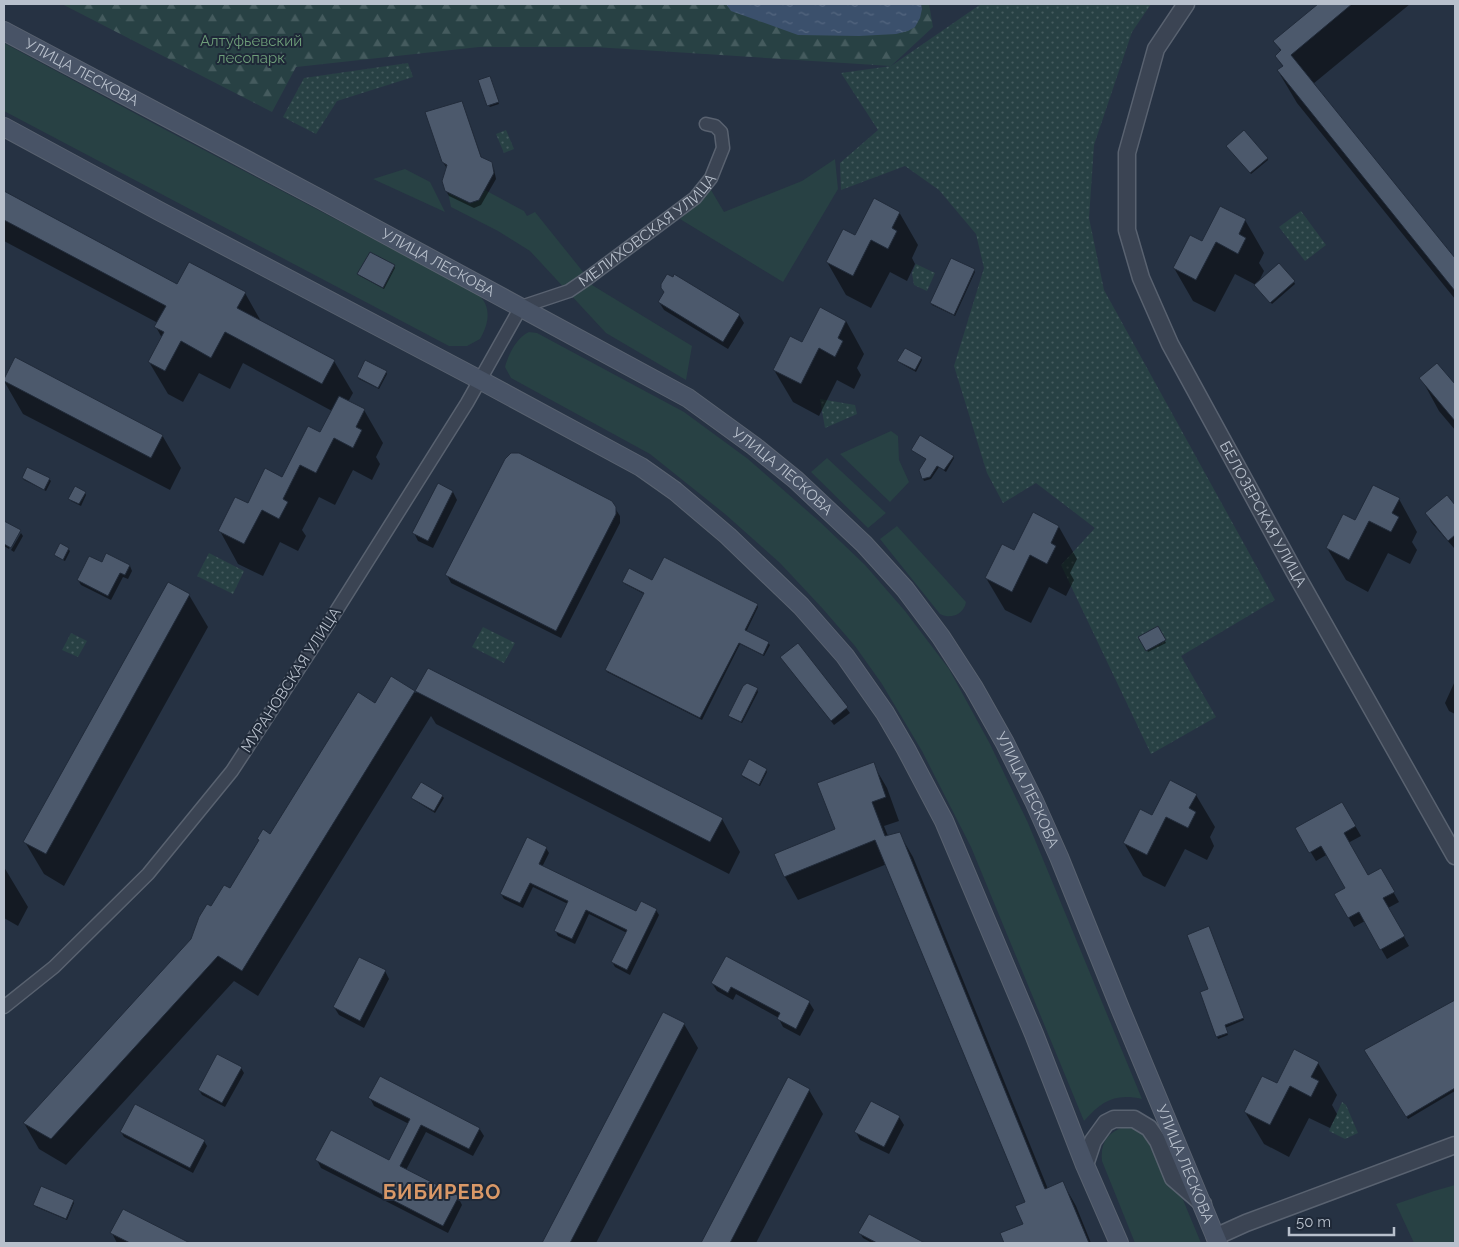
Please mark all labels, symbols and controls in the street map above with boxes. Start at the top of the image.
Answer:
park label: Алтуфьевский лесопарк [200,32,302,67]
street label: УЛИЦА ЛЕСКОВА [22,35,142,110]
street label: МЕЛИХОВСКАЯ УЛИЦА [575,170,720,291]
street label: УЛИЦА ЛЕСКОВА [378,225,498,301]
street label: УЛИЦА ЛЕСКОВА [728,424,837,519]
street label: БЕЛОЗЕРСКАЯ УЛИЦА [1216,438,1310,590]
street label: МУРАНОВСКАЯ УЛИЦА [237,604,345,756]
street label: УЛИЦА ЛЕСКОВА [992,729,1063,851]
street label: УЛИЦА ЛЕСКОВА [1152,1102,1218,1226]
district label: БИБИРЕВО [383,1180,501,1204]
scale bar [1289,1204,1394,1236]
text: 50 m [1296,1213,1331,1231]

